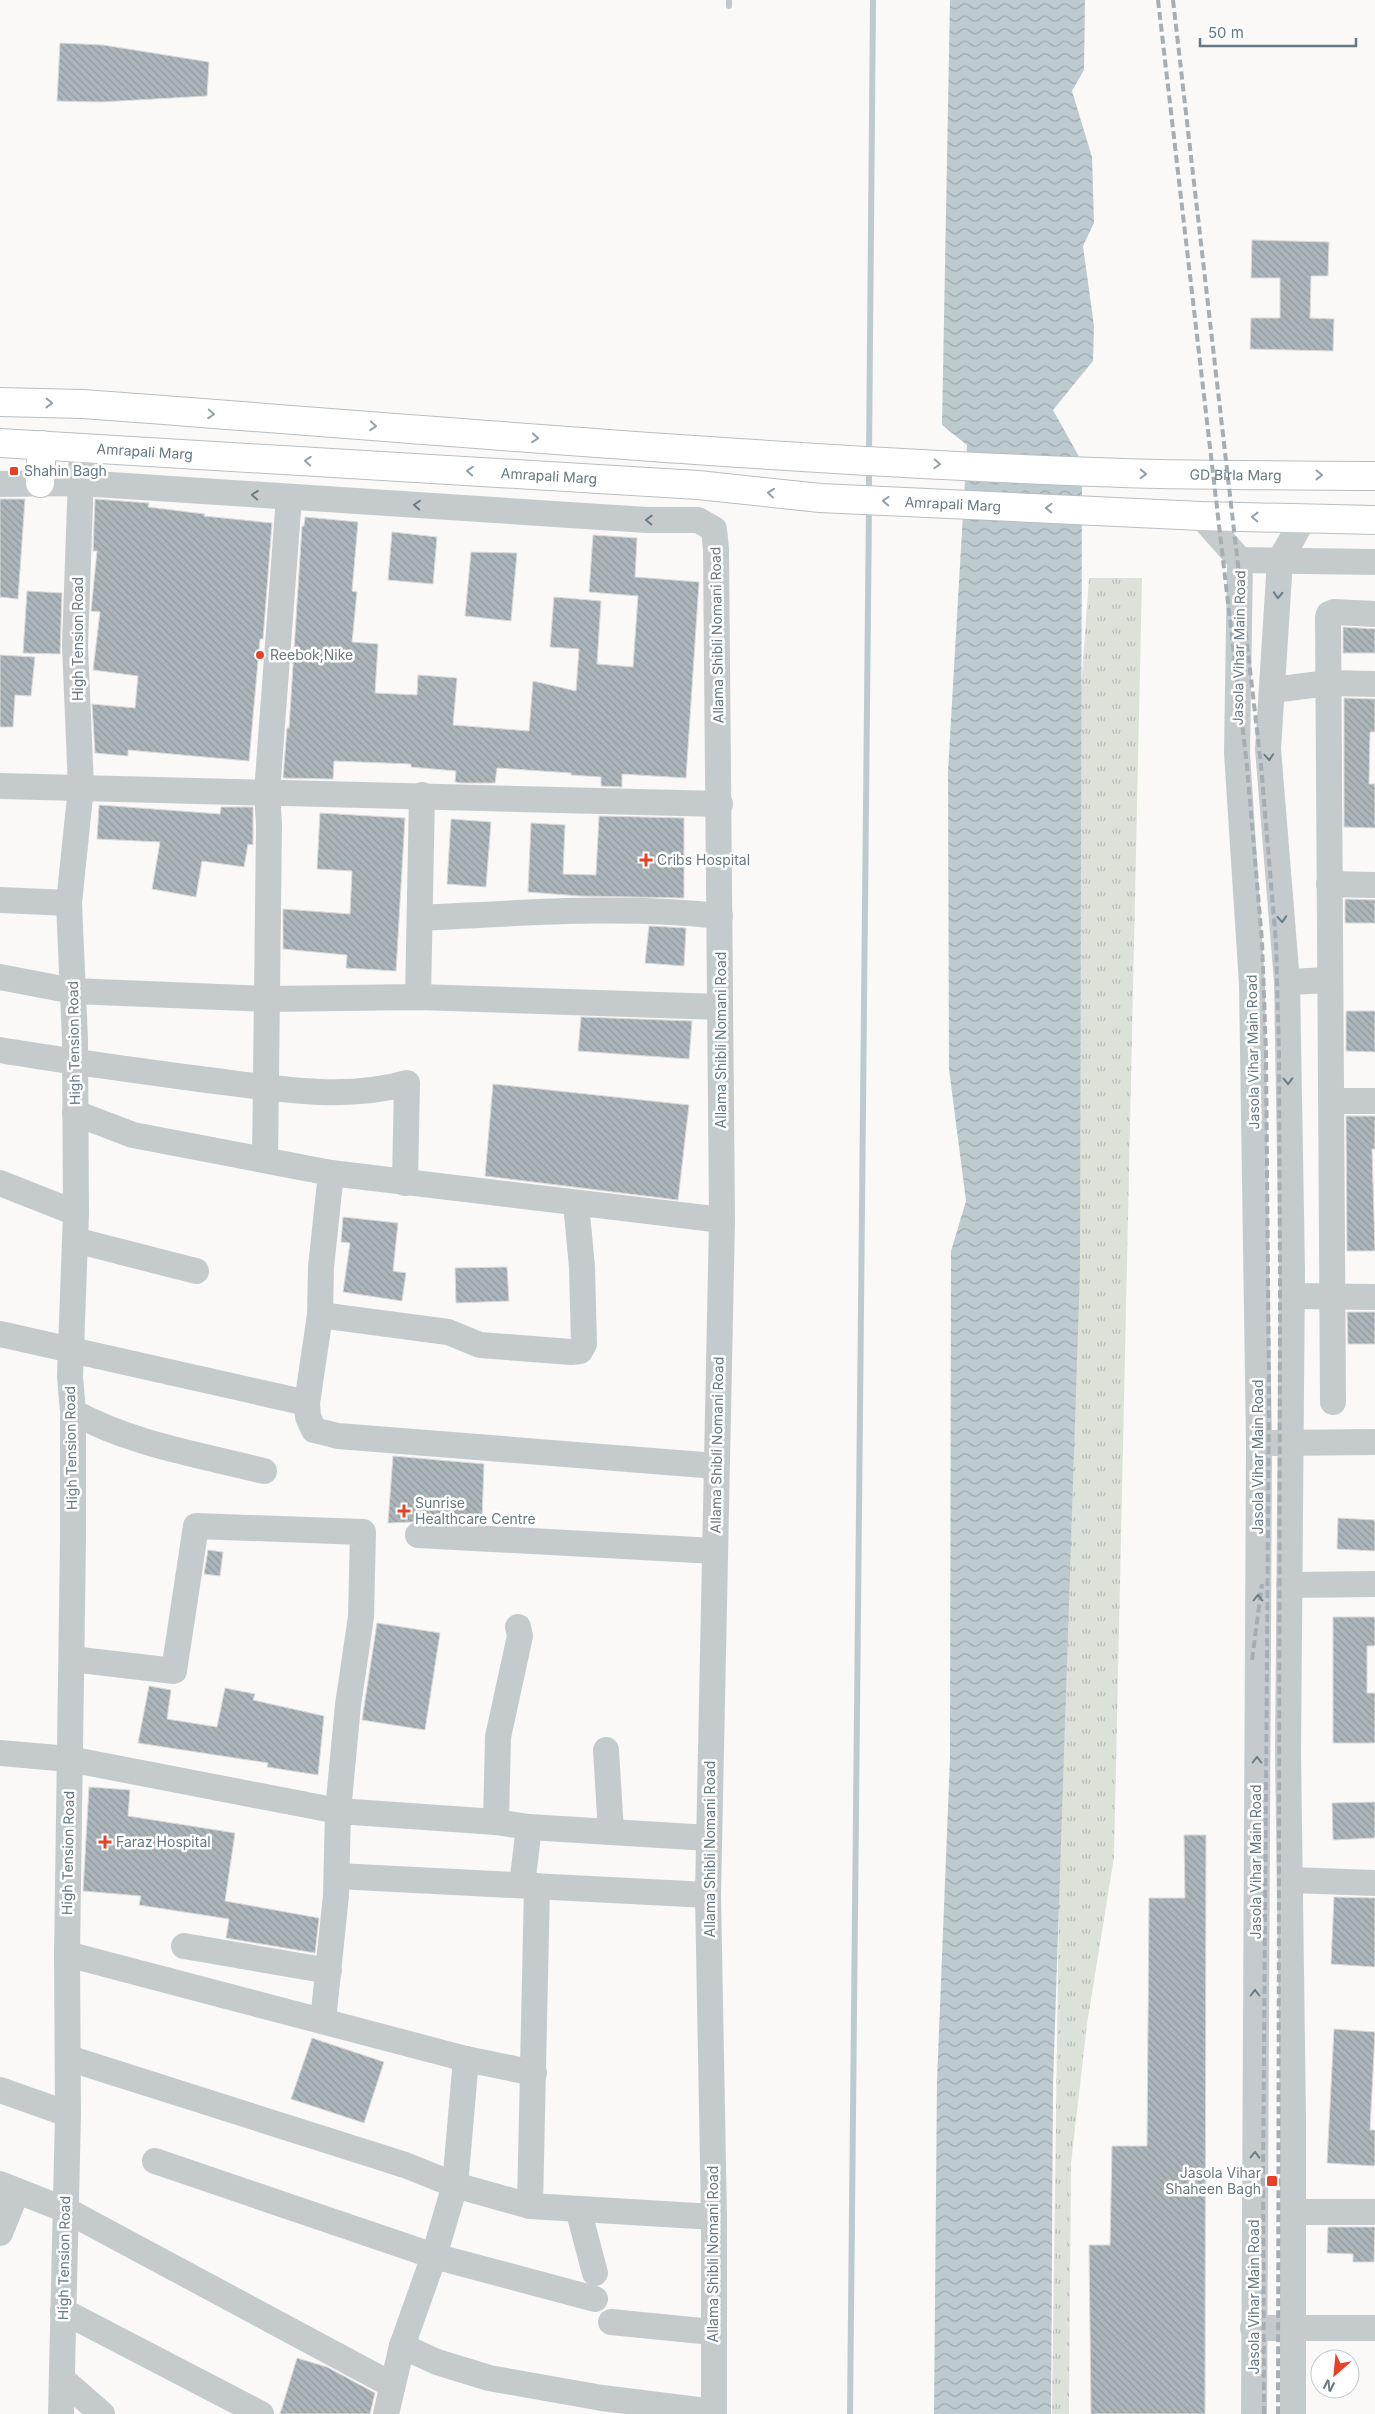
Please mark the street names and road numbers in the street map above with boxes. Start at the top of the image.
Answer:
street label: Amrapali Marg [96,440,193,463]
street label: Amrapali Marg [500,464,598,487]
street label: GD Birla Marg [1190,466,1282,483]
street label: Amrapali Marg [904,493,1002,515]
street label: Allama Shibli Nomani Road [706,546,727,724]
street label: Jasola Vihar Main Road [1229,570,1248,726]
street label: High Tension Road [69,577,86,701]
street label: Allama Shibli Nomani Road [712,952,729,1128]
street label: Jasola Vihar Main Road [1243,974,1262,1130]
street label: High Tension Road [64,981,83,1105]
street label: Allama Shibli Nomani Road [706,1356,727,1534]
street label: Jasola Vihar Main Road [1249,1379,1266,1535]
street label: High Tension Road [61,1386,80,1510]
street label: Allama Shibli Nomani Road [701,1761,718,1937]
street label: Jasola Vihar Main Road [1247,1784,1264,1940]
street label: High Tension Road [58,1791,77,1915]
street label: Allama Shibli Nomani Road [704,2166,721,2342]
street label: High Tension Road [54,2196,73,2320]
street label: Jasola Vihar Main Road [1245,2219,1262,2375]

